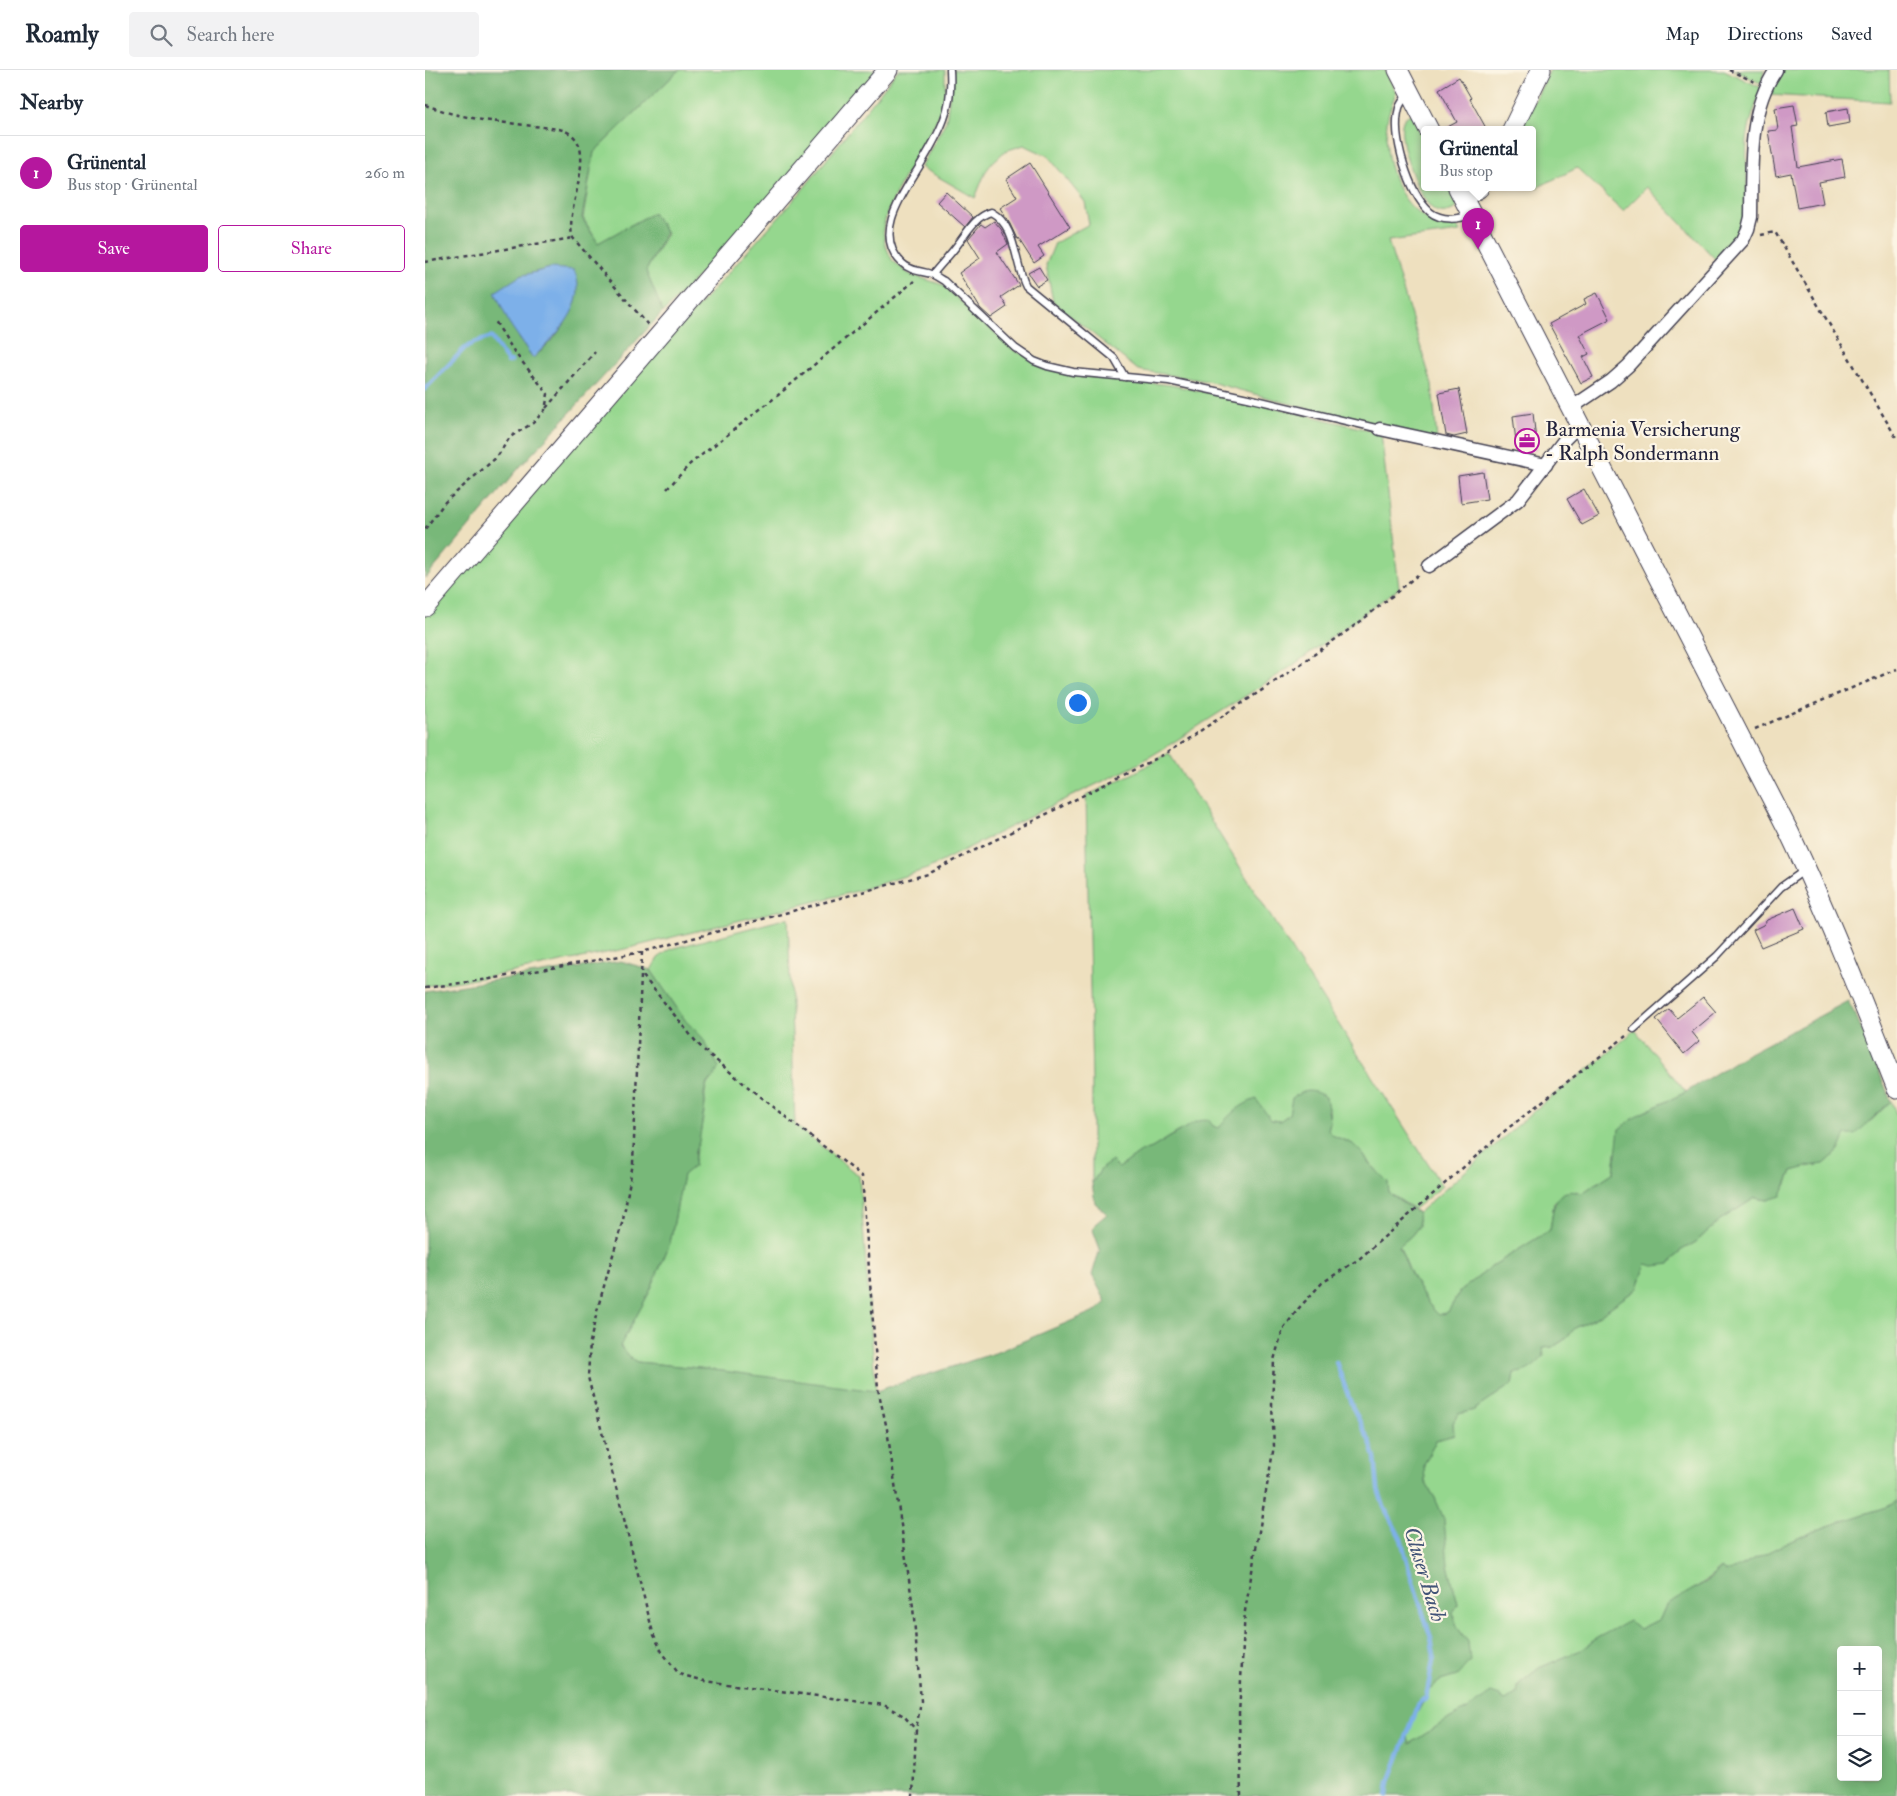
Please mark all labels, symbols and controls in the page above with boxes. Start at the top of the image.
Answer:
search box [129,12,479,57]
text: Roamly [25,19,99,50]
icon: search [147,21,175,49]
text: Search here [187,23,274,47]
text: Map [1666,23,1699,46]
text: Directions [1727,23,1803,46]
text: Saved [1831,23,1872,46]
text: Nearby [20,89,83,116]
popup [1421,126,1536,191]
text: Grünental [1439,137,1518,161]
text: Grünental [67,151,146,175]
text: Bus stop [1439,161,1493,181]
text: 1 [33,163,39,183]
text: 260 m [365,163,405,183]
text: Bus stop · Grünental [67,175,198,195]
pin: 1 [1462,208,1494,249]
button: Save [20,225,208,272]
button: Share [218,225,405,272]
place label: Barmenia Versicherung - Ralph Sondermann [1545,416,1741,467]
office icon: Barmenia Versicherung - Ralph Sondermann [1514,428,1540,454]
your location [1065,690,1091,716]
water label: Cluser Bach [1397,1523,1453,1625]
map controls [1837,1646,1882,1781]
button: + [1837,1646,1882,1691]
button: − [1837,1691,1882,1736]
button: layers [1837,1736,1882,1781]

